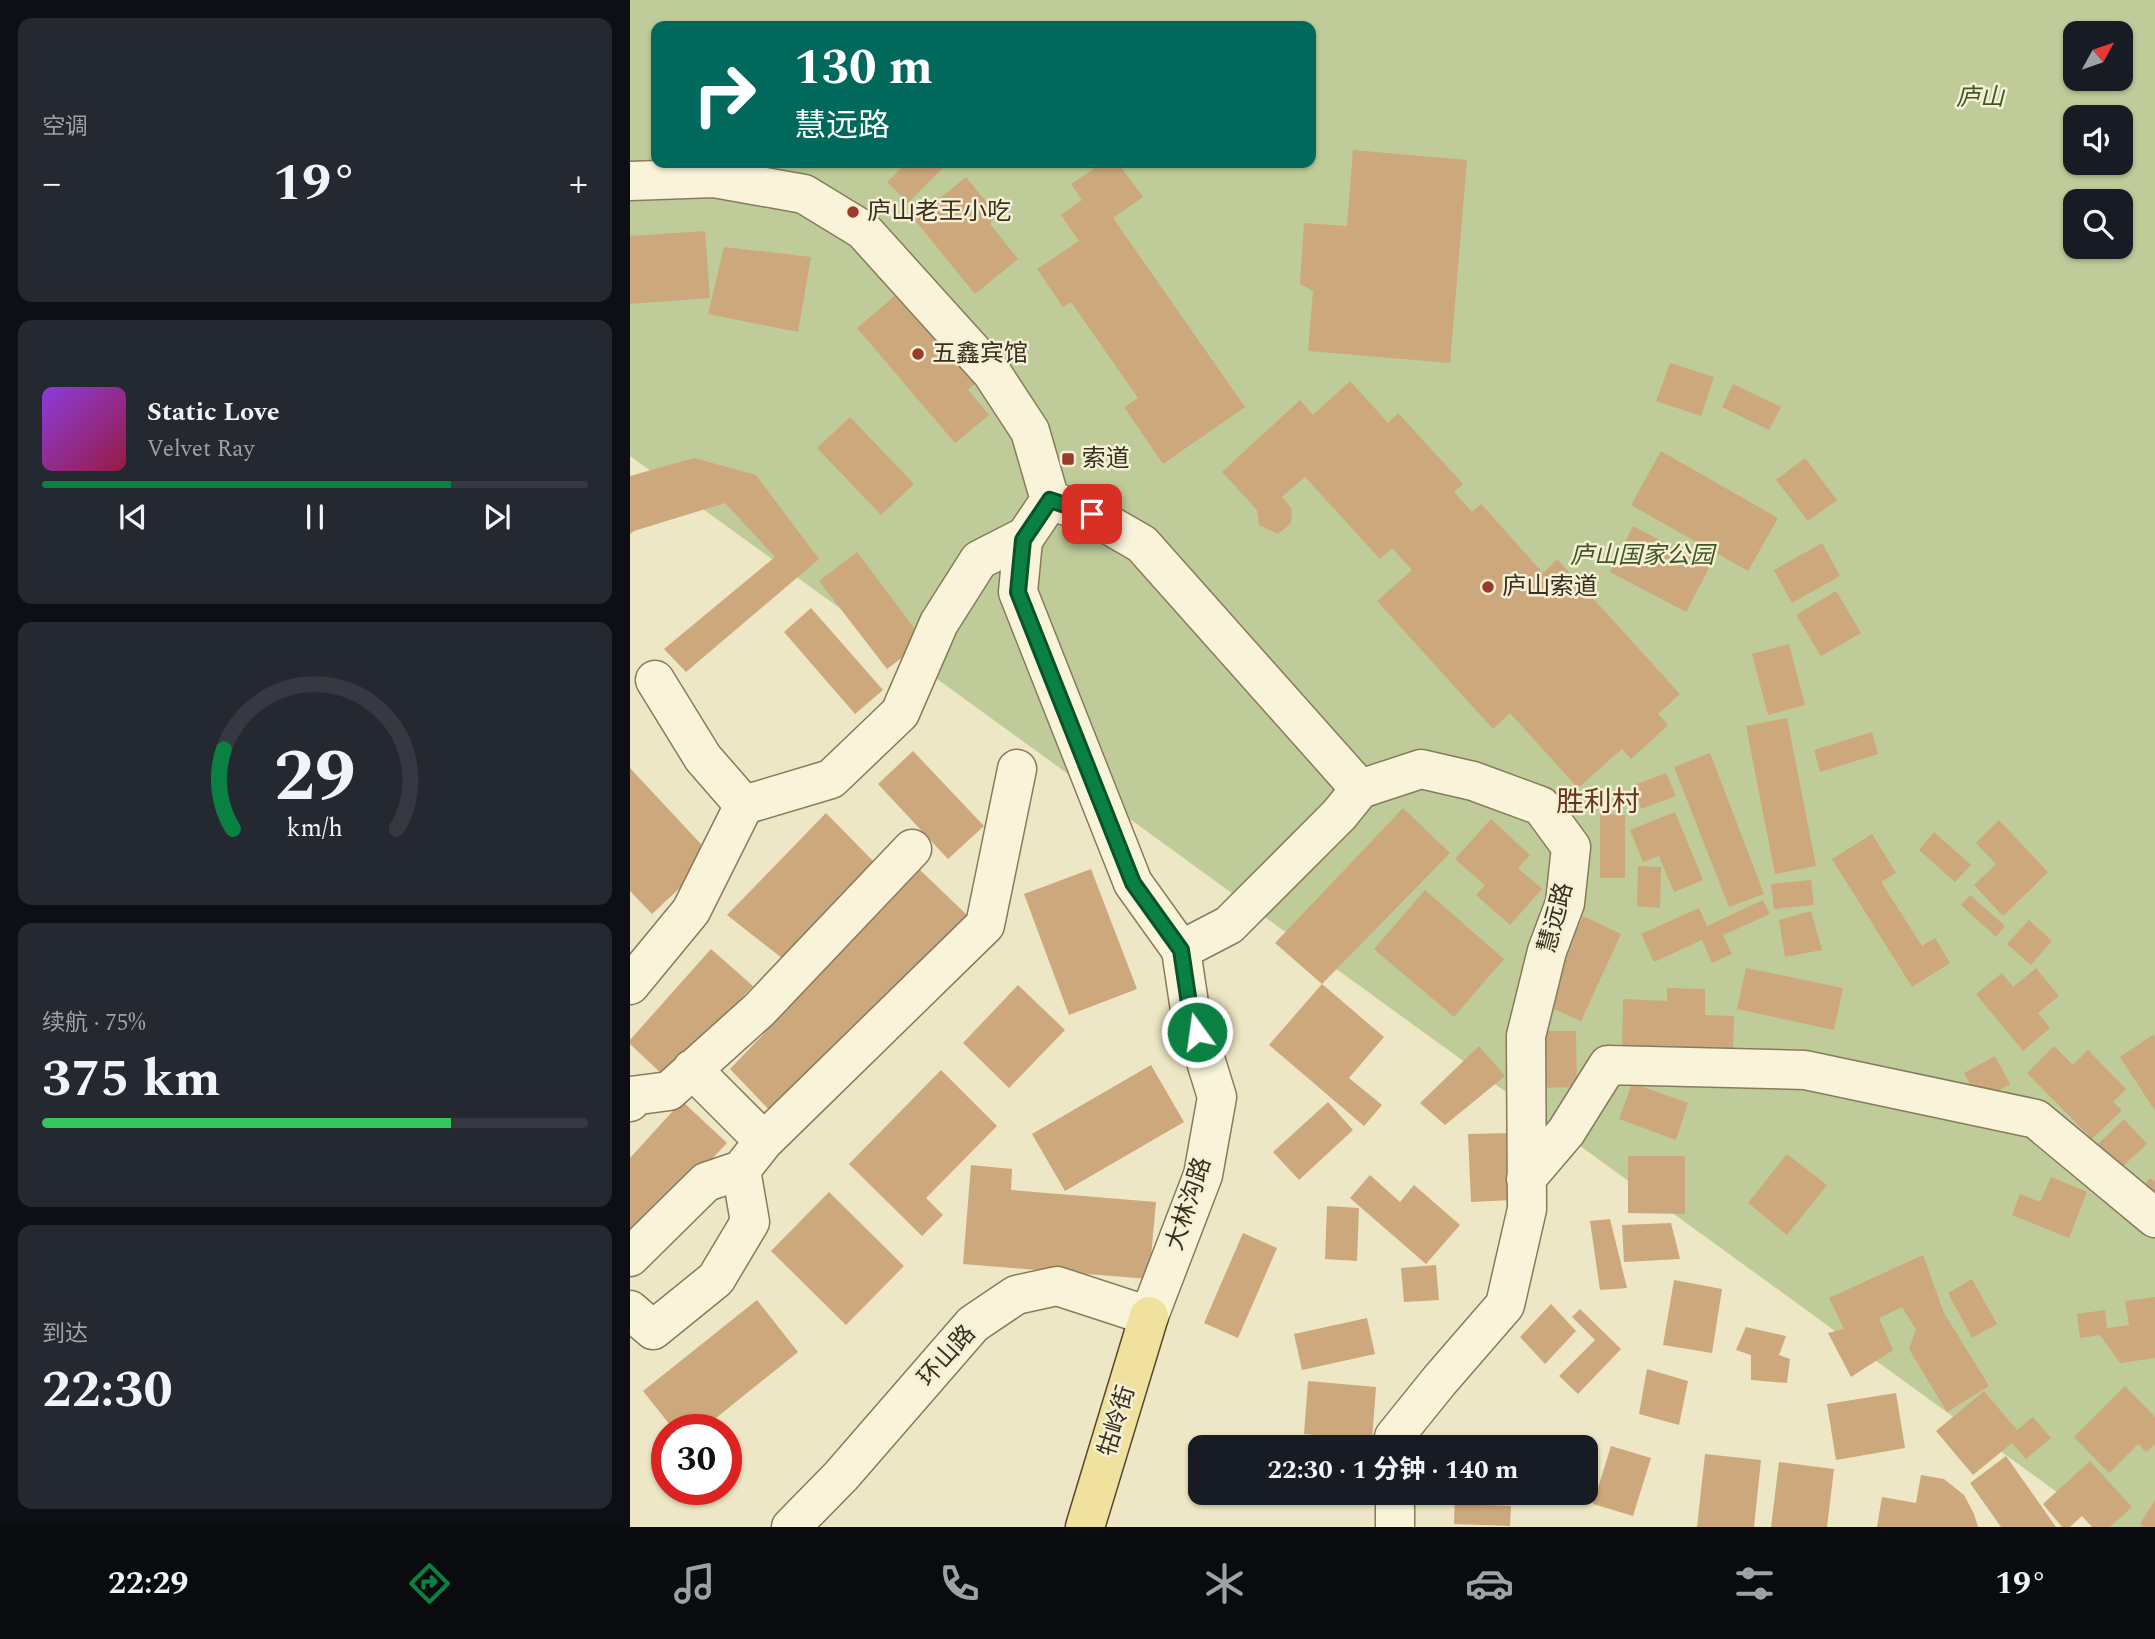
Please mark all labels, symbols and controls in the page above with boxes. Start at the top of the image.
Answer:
north arrow [2063,21,2133,91]
map controls [2063,21,2133,259]
text: 130 m [794,31,933,106]
icon: right [679,49,770,140]
park label: 庐山 [1956,80,2006,116]
text: 慧远路 [794,102,890,151]
button: sound [2063,105,2133,175]
text: 空调 [42,110,88,145]
text: 19° [273,144,357,223]
text: − [42,155,61,213]
text: + [569,155,588,213]
button: search [2063,189,2133,259]
place label: 庐山老王小吃 [867,194,1011,230]
marker: 庐山老王小吃 [845,204,861,220]
place label: 五鑫宾馆 [932,336,1028,372]
marker: 五鑫宾馆 [910,346,926,362]
text: Static Love [147,392,280,432]
text: Velvet Ray [147,432,254,467]
place label: 索道 [1082,441,1130,477]
marker: 索道 [1060,451,1076,467]
pin [1062,484,1122,544]
icon: arrive [1073,495,1111,533]
icon: previous [114,498,152,536]
icon: pause [296,498,334,536]
icon: next [478,498,516,536]
park label: 庐山国家公园 [1570,538,1717,574]
place label: 庐山索道 [1502,569,1598,605]
marker: 庐山索道 [1480,579,1496,595]
text: 29 [274,723,356,834]
district label: 胜利村 [1556,781,1640,824]
text: km/h [287,810,343,848]
street label: 慧远路 [1529,879,1583,957]
position arrow [1160,995,1234,1069]
text: 续航 · 75% [42,1006,146,1041]
text: 375 km [42,1040,221,1119]
street label: 大林沟路 [1157,1153,1221,1255]
text: 到达 [42,1317,88,1352]
street label: 环山路 [910,1317,984,1395]
text: 22:30 [42,1351,173,1430]
street label: 牯岭街 [1089,1381,1145,1461]
speed limit sign: 30 [651,1414,742,1505]
text: 22:30 · 1 分钟 · 140 m [1267,1450,1519,1490]
text: 22:29 [108,1559,188,1608]
icon: directions [405,1559,454,1608]
icon: music [670,1559,719,1608]
icon: phone [935,1559,984,1608]
icon: climate [1200,1559,1249,1608]
icon: car [1465,1559,1514,1608]
icon: filters [1730,1559,1779,1608]
text: 19° [1995,1559,2047,1608]

